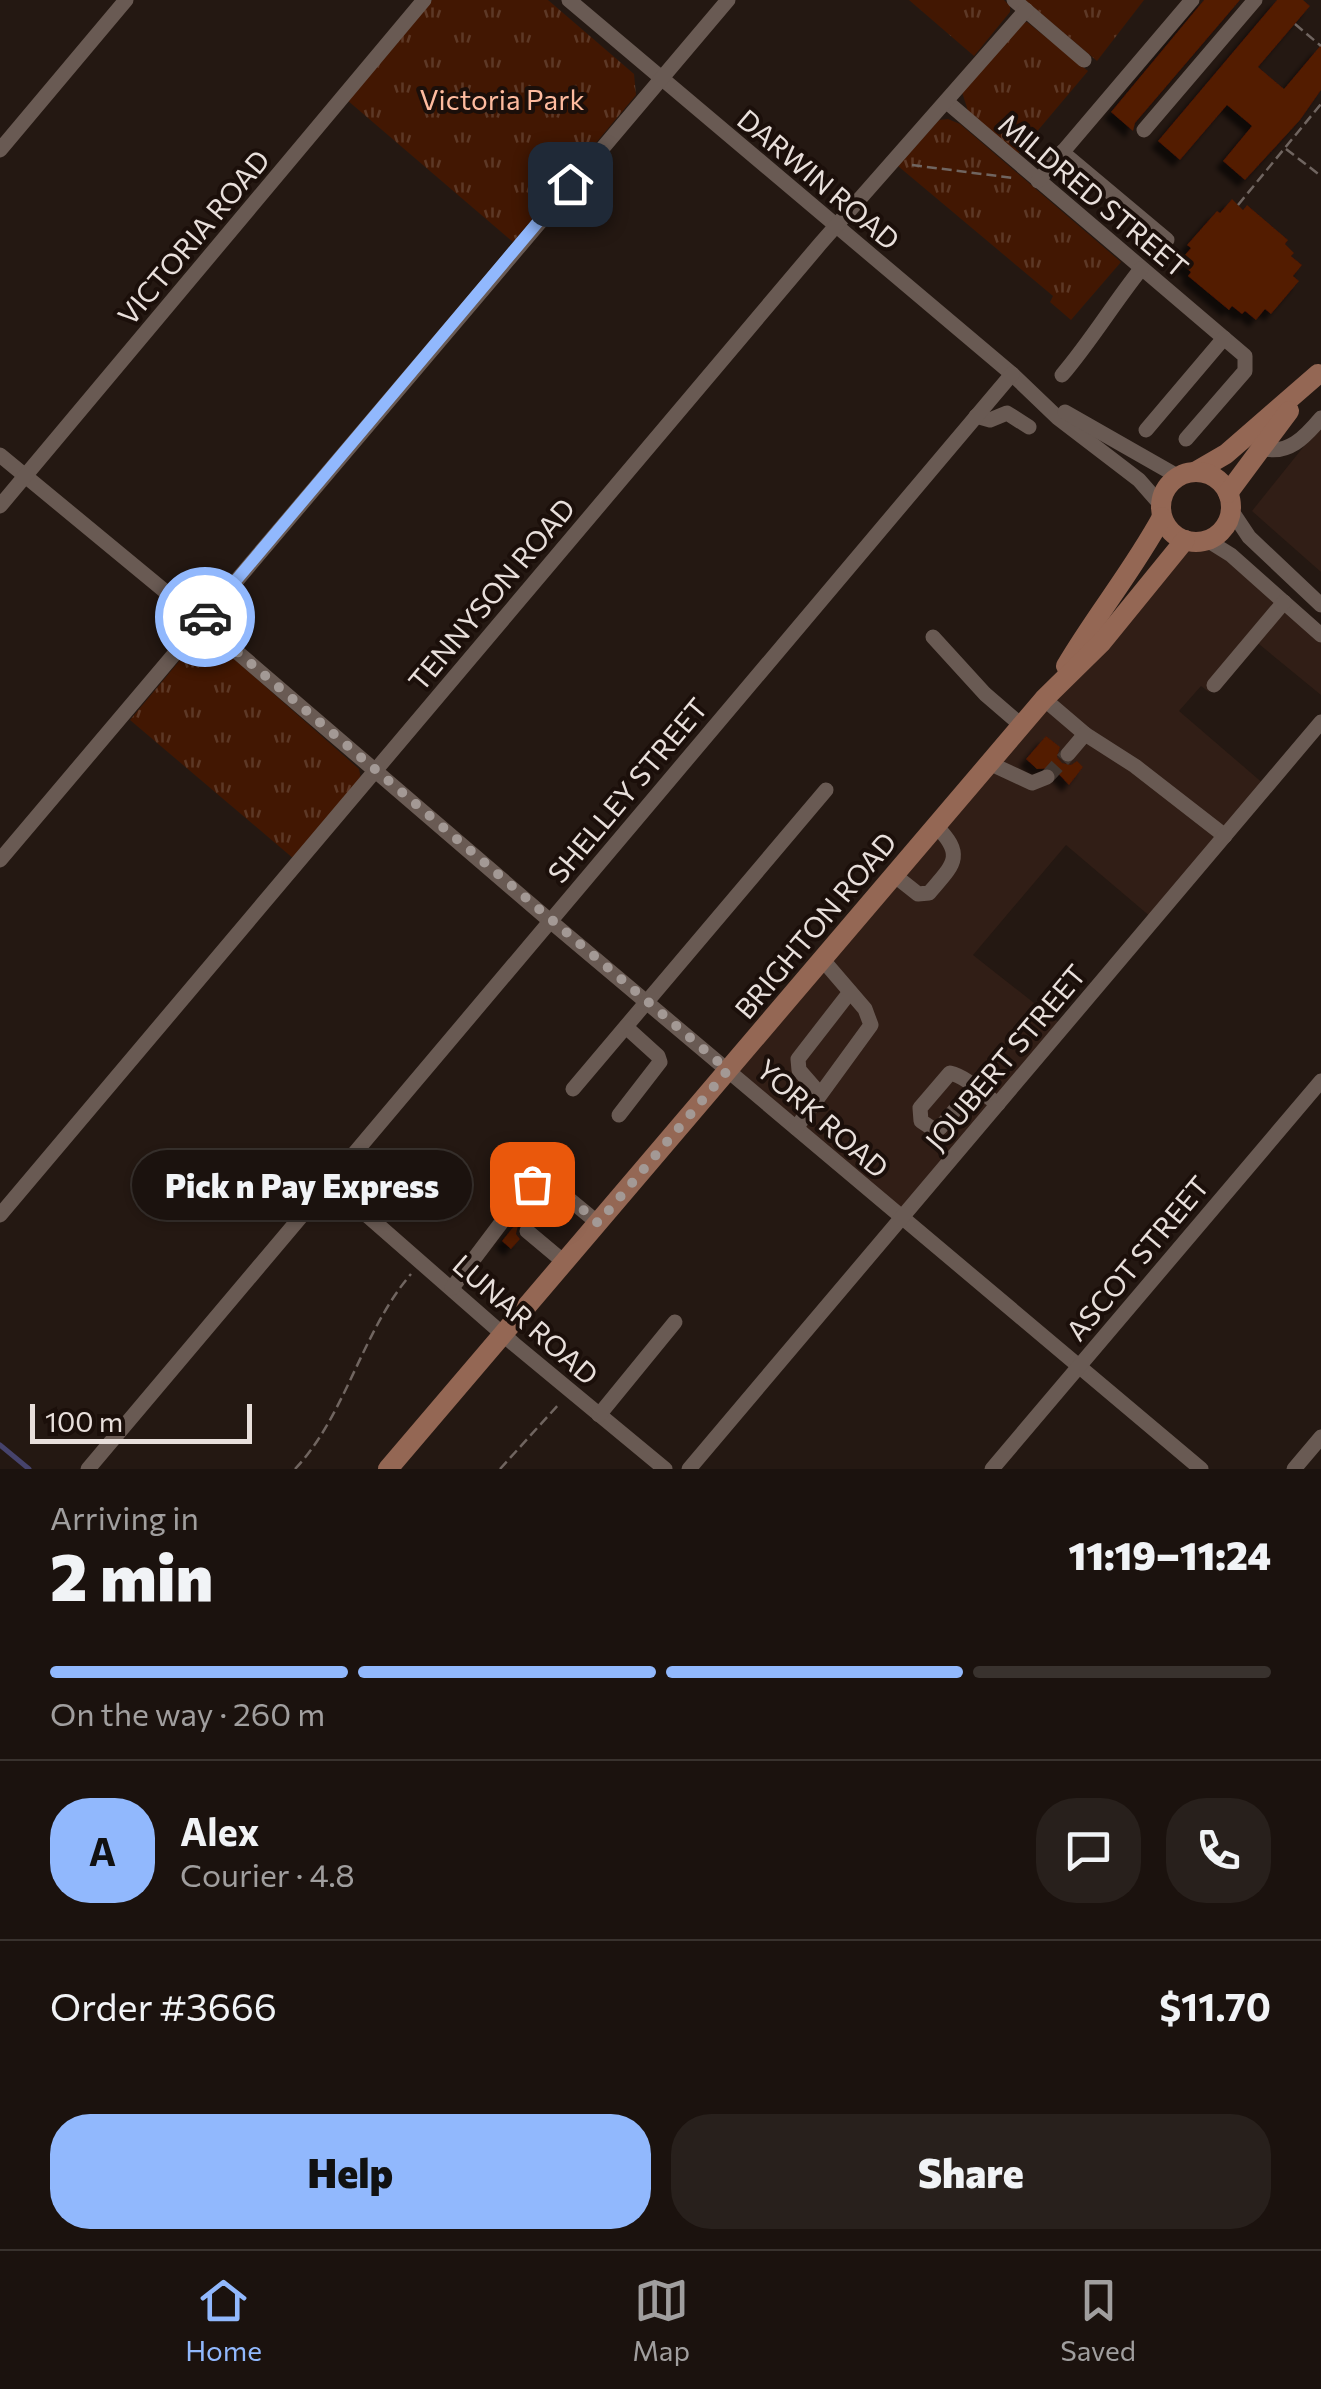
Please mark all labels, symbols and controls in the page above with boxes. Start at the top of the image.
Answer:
park label: Victoria Park [419,82,585,116]
street label: DARWIN ROAD [731,102,907,256]
street label: MILDRED STREET [992,106,1196,284]
pin [528,142,613,227]
street label: VICTORIA ROAD [110,143,276,331]
icon: home [543,157,598,212]
street label: TENNYSON ROAD [401,491,581,697]
courier [155,567,255,667]
icon: car [178,590,233,645]
street label: SHELLEY STREET [540,691,714,889]
street label: BRIGHTON ROAD [727,825,903,1025]
street label: JOUBERT STREET [918,957,1093,1157]
street label: YORK ROAD [750,1052,896,1184]
pin [490,1142,575,1227]
callout: Pick n Pay Express [132,1149,472,1219]
icon: bag [505,1157,560,1212]
text: Pick n Pay Express [165,1165,439,1205]
street label: ASCOT STREET [1058,1169,1216,1347]
street label: LUNAR ROAD [447,1247,605,1391]
scale bar [30,1399,252,1444]
text: 100 m [45,1404,123,1438]
text: Arriving in [50,1497,199,1537]
text: 11:19–11:24 [1068,1531,1271,1578]
text: 2 min [50,1535,213,1614]
text: On the way · 260 m [50,1693,325,1733]
button: chat [1036,1798,1141,1903]
button: phone [1166,1798,1271,1903]
text: Alex [180,1807,259,1854]
text: A [89,1827,116,1874]
text: Courier · 4.8 [180,1854,355,1894]
text: Order #3666 [50,1982,277,2029]
text: $11.70 [1159,1982,1271,2029]
button: Help [50,2114,651,2229]
button: Share [671,2114,1271,2229]
tab: Home [185,2273,262,2367]
tab: Map [632,2273,690,2367]
tab: Saved [1060,2273,1136,2367]

